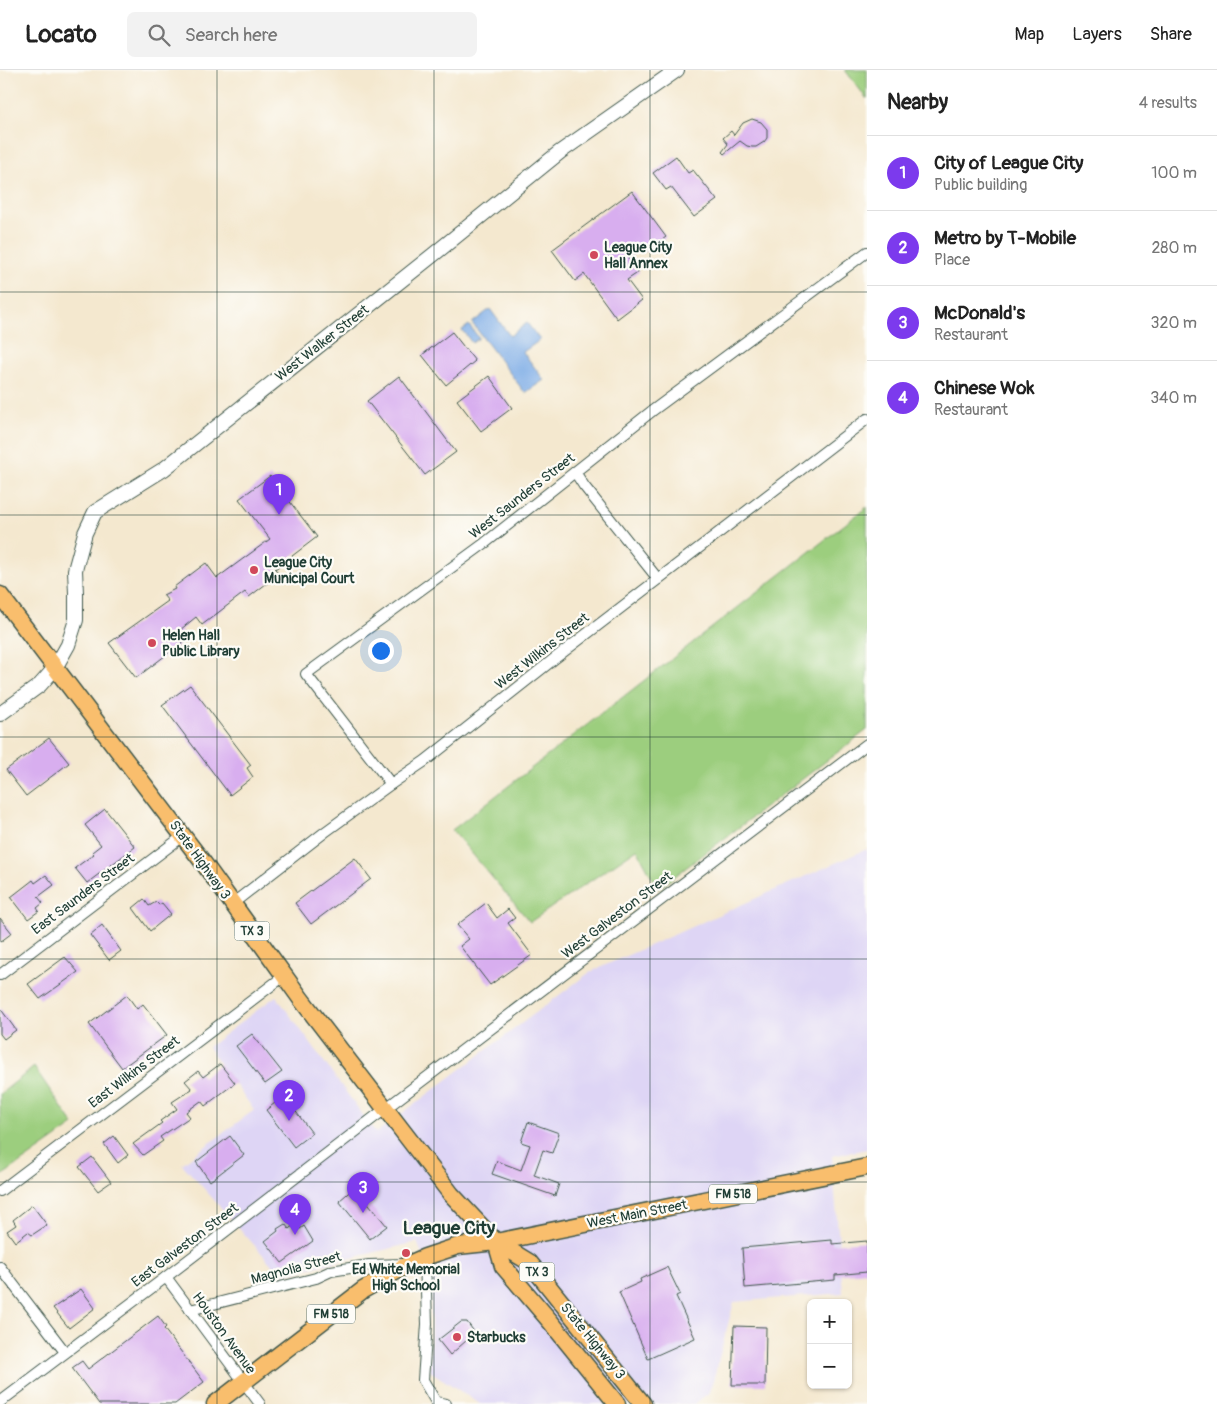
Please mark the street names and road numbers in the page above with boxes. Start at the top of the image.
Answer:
street label: West Walker Street [272,301,373,385]
street label: West Saunders Street [466,449,578,543]
street label: West Wilkins Street [492,609,593,693]
street label: State Highway 3 [166,817,234,903]
street label: East Saunders Street [28,850,138,938]
street label: West Galveston Street [558,868,676,962]
road number: TX 3 [234,921,270,940]
street label: East Wilkins Street [85,1032,183,1112]
road number: FM 518 [709,1184,757,1204]
street label: West Main Street [585,1196,689,1232]
street label: East Galveston Street [128,1199,242,1291]
street label: Magnolia Street [249,1248,343,1288]
road number: TX 3 [520,1262,554,1282]
street label: Houston Avenue [189,1289,259,1377]
street label: State Highway 3 [557,1299,629,1383]
road number: FM 518 [307,1304,355,1324]

